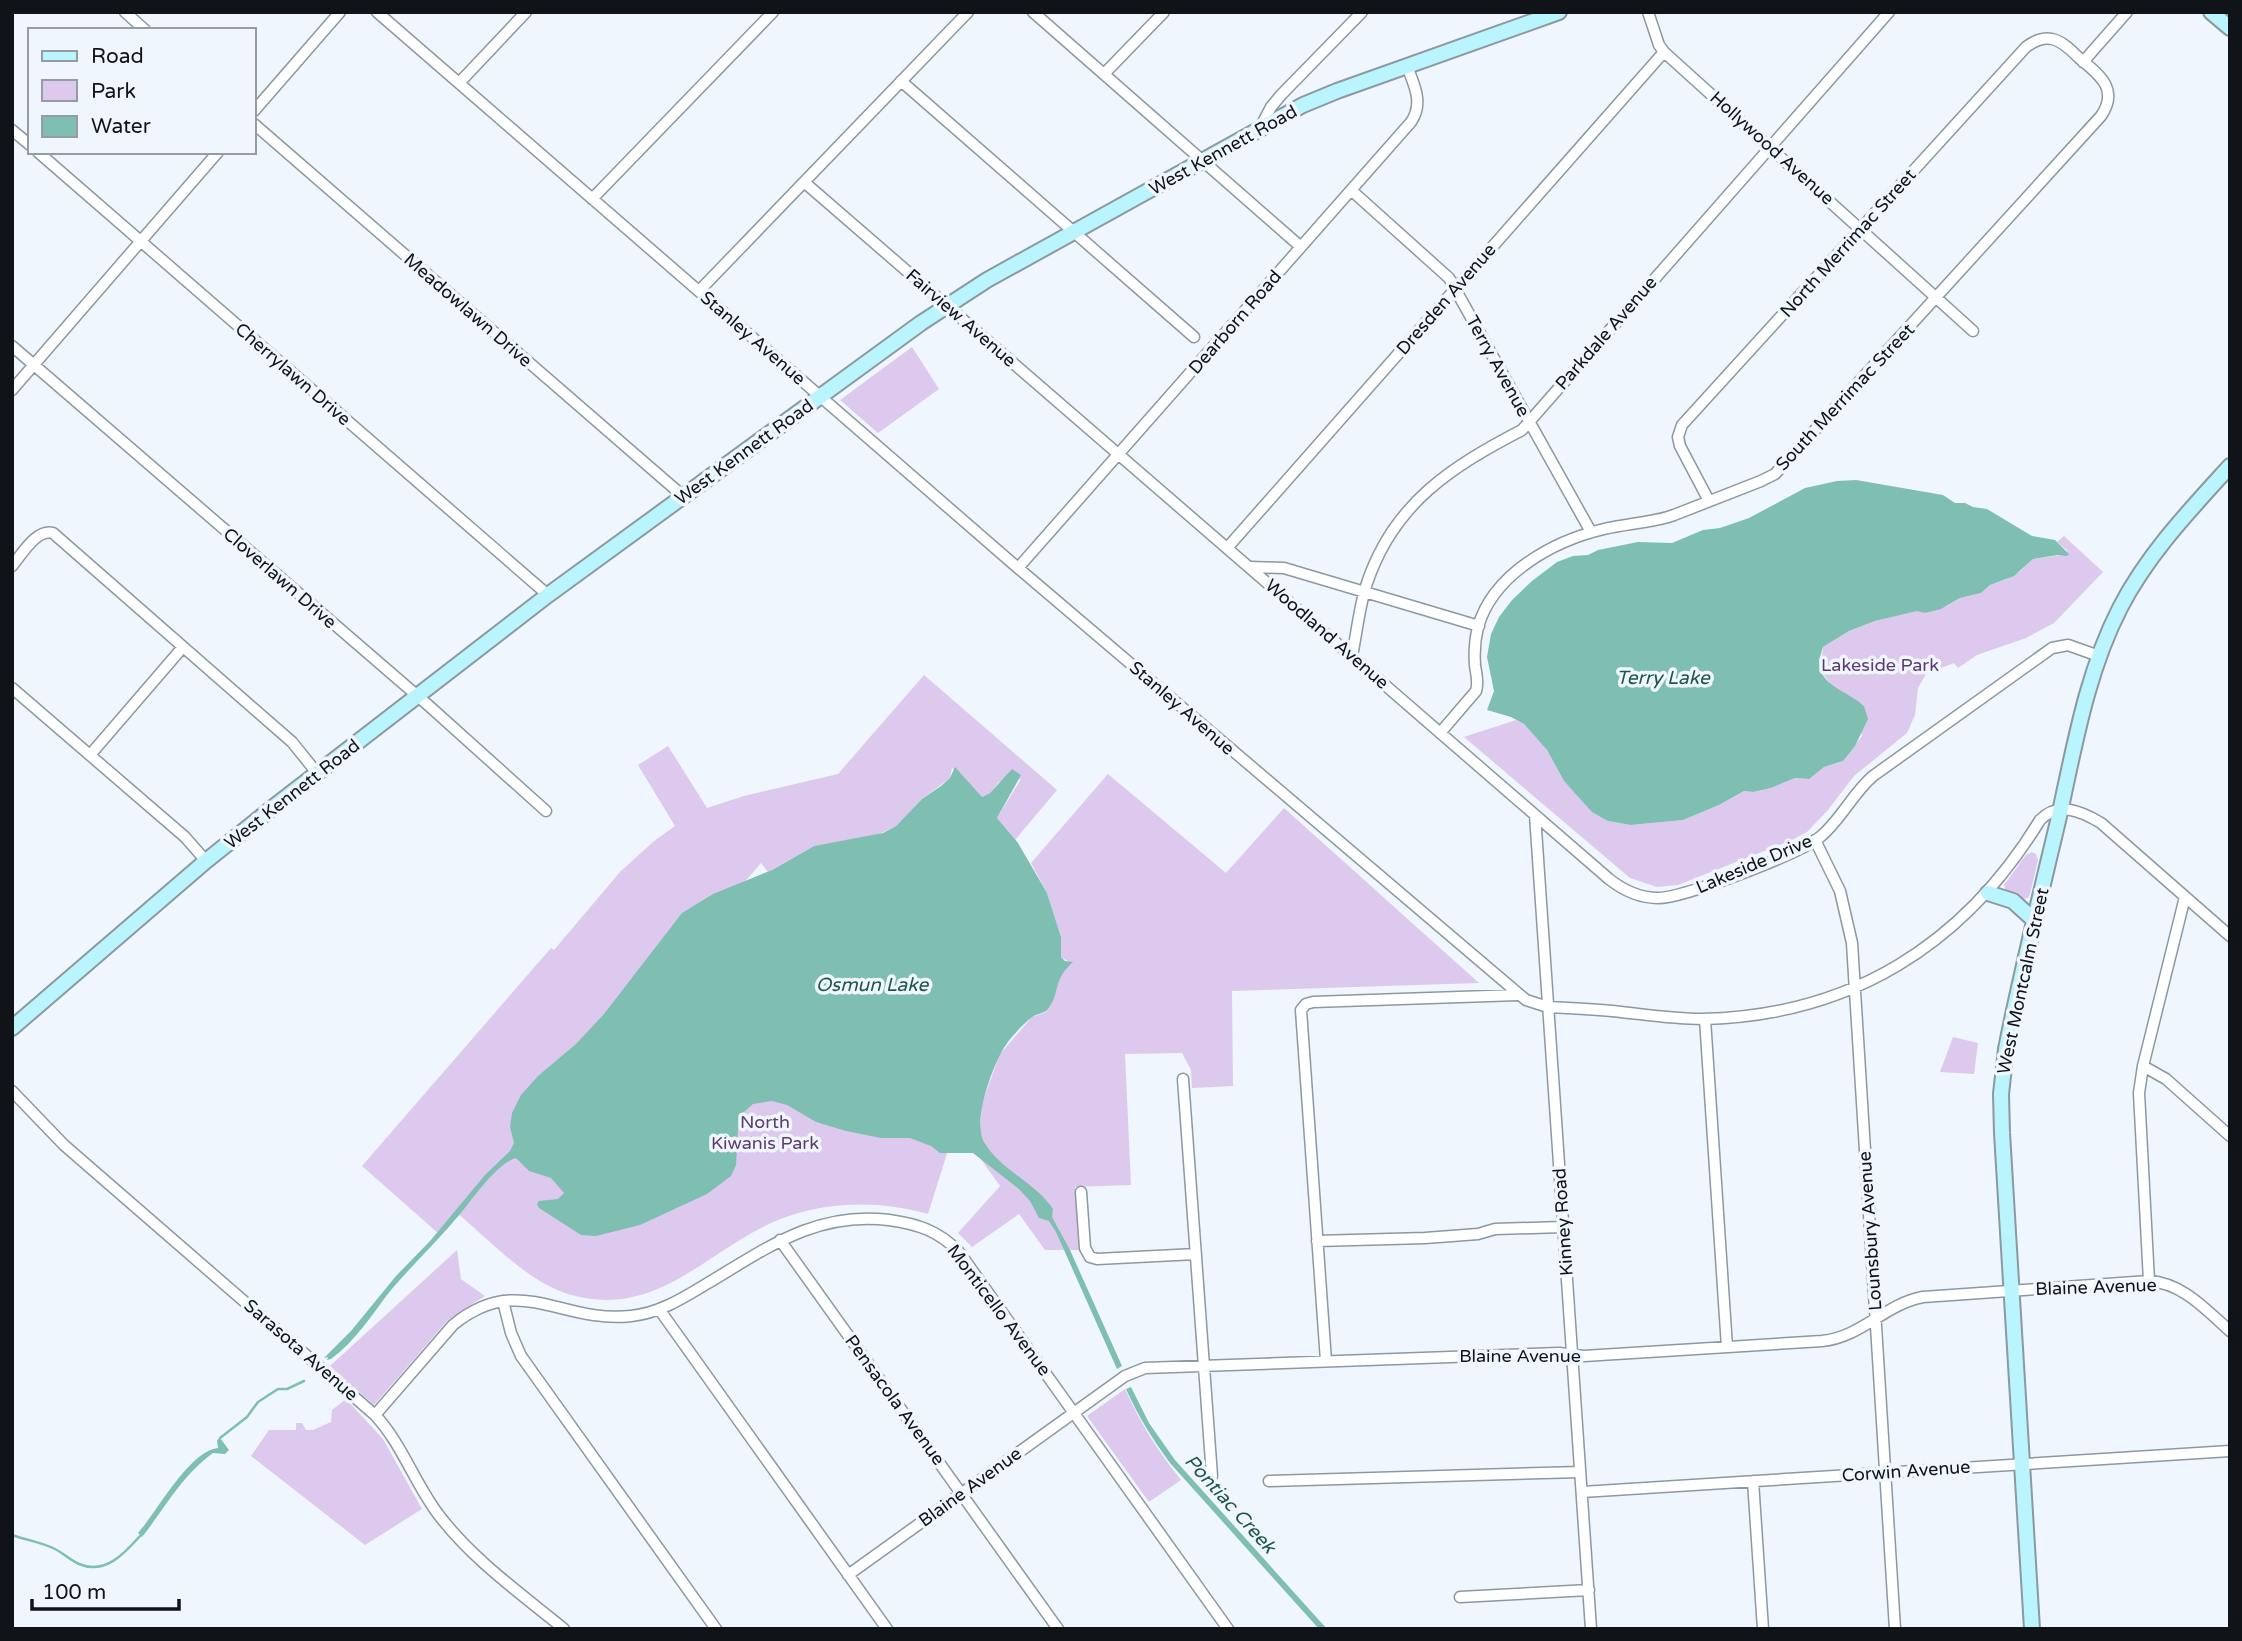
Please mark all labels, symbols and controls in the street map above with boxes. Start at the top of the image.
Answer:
legend [28,28,256,154]
text: Road [91,44,144,69]
text: Park [91,79,136,104]
street label: Hollywood Avenue [1705,86,1839,210]
street label: West Kennett Road [1145,100,1301,200]
text: Water [91,114,151,139]
street label: North Merrimac Street [1775,164,1921,322]
street label: Dresden Avenue [1392,239,1500,359]
street label: Meadowlawn Drive [399,248,537,372]
street label: Fairview Avenue [902,264,1020,372]
street label: Dearborn Road [1184,266,1286,378]
street label: Parkdale Avenue [1551,272,1661,394]
street label: Stanley Avenue [696,286,810,390]
street label: Terry Avenue [1461,311,1535,421]
street label: Cherrylawn Drive [231,318,355,430]
street label: South Merrimac Street [1771,319,1919,475]
street label: West Kennett Road [670,394,818,510]
street label: Cloverlawn Drive [219,523,341,633]
street label: Woodland Avenue [1261,574,1393,694]
park label: Lakeside Park [1821,654,1939,676]
street label: Stanley Avenue [1125,656,1239,760]
water label: Terry Lake [1616,667,1711,689]
street label: West Kennett Road [220,734,364,854]
street label: Lakeside Drive [1693,830,1815,898]
street label: West Montcalm Street [1992,886,2054,1076]
water label: Osmun Lake [816,974,929,996]
park label: North Kiwanis Park [711,1111,819,1154]
street label: Lounsbury Avenue [1853,1150,1887,1312]
street label: Kinney Road [1548,1167,1578,1277]
street label: Monticello Avenue [942,1240,1056,1380]
street label: Blaine Avenue [2035,1274,2157,1300]
street label: Sarasota Avenue [240,1295,362,1405]
street label: Pensacola Avenue [840,1330,950,1470]
street label: Blaine Avenue [1459,1345,1581,1367]
street label: Blaine Avenue [914,1442,1026,1532]
water label: Pontiac Creek [1180,1450,1281,1559]
street label: Corwin Avenue [1841,1456,1971,1486]
scale bar [32,1568,178,1612]
text: 100 m [42,1580,106,1605]

